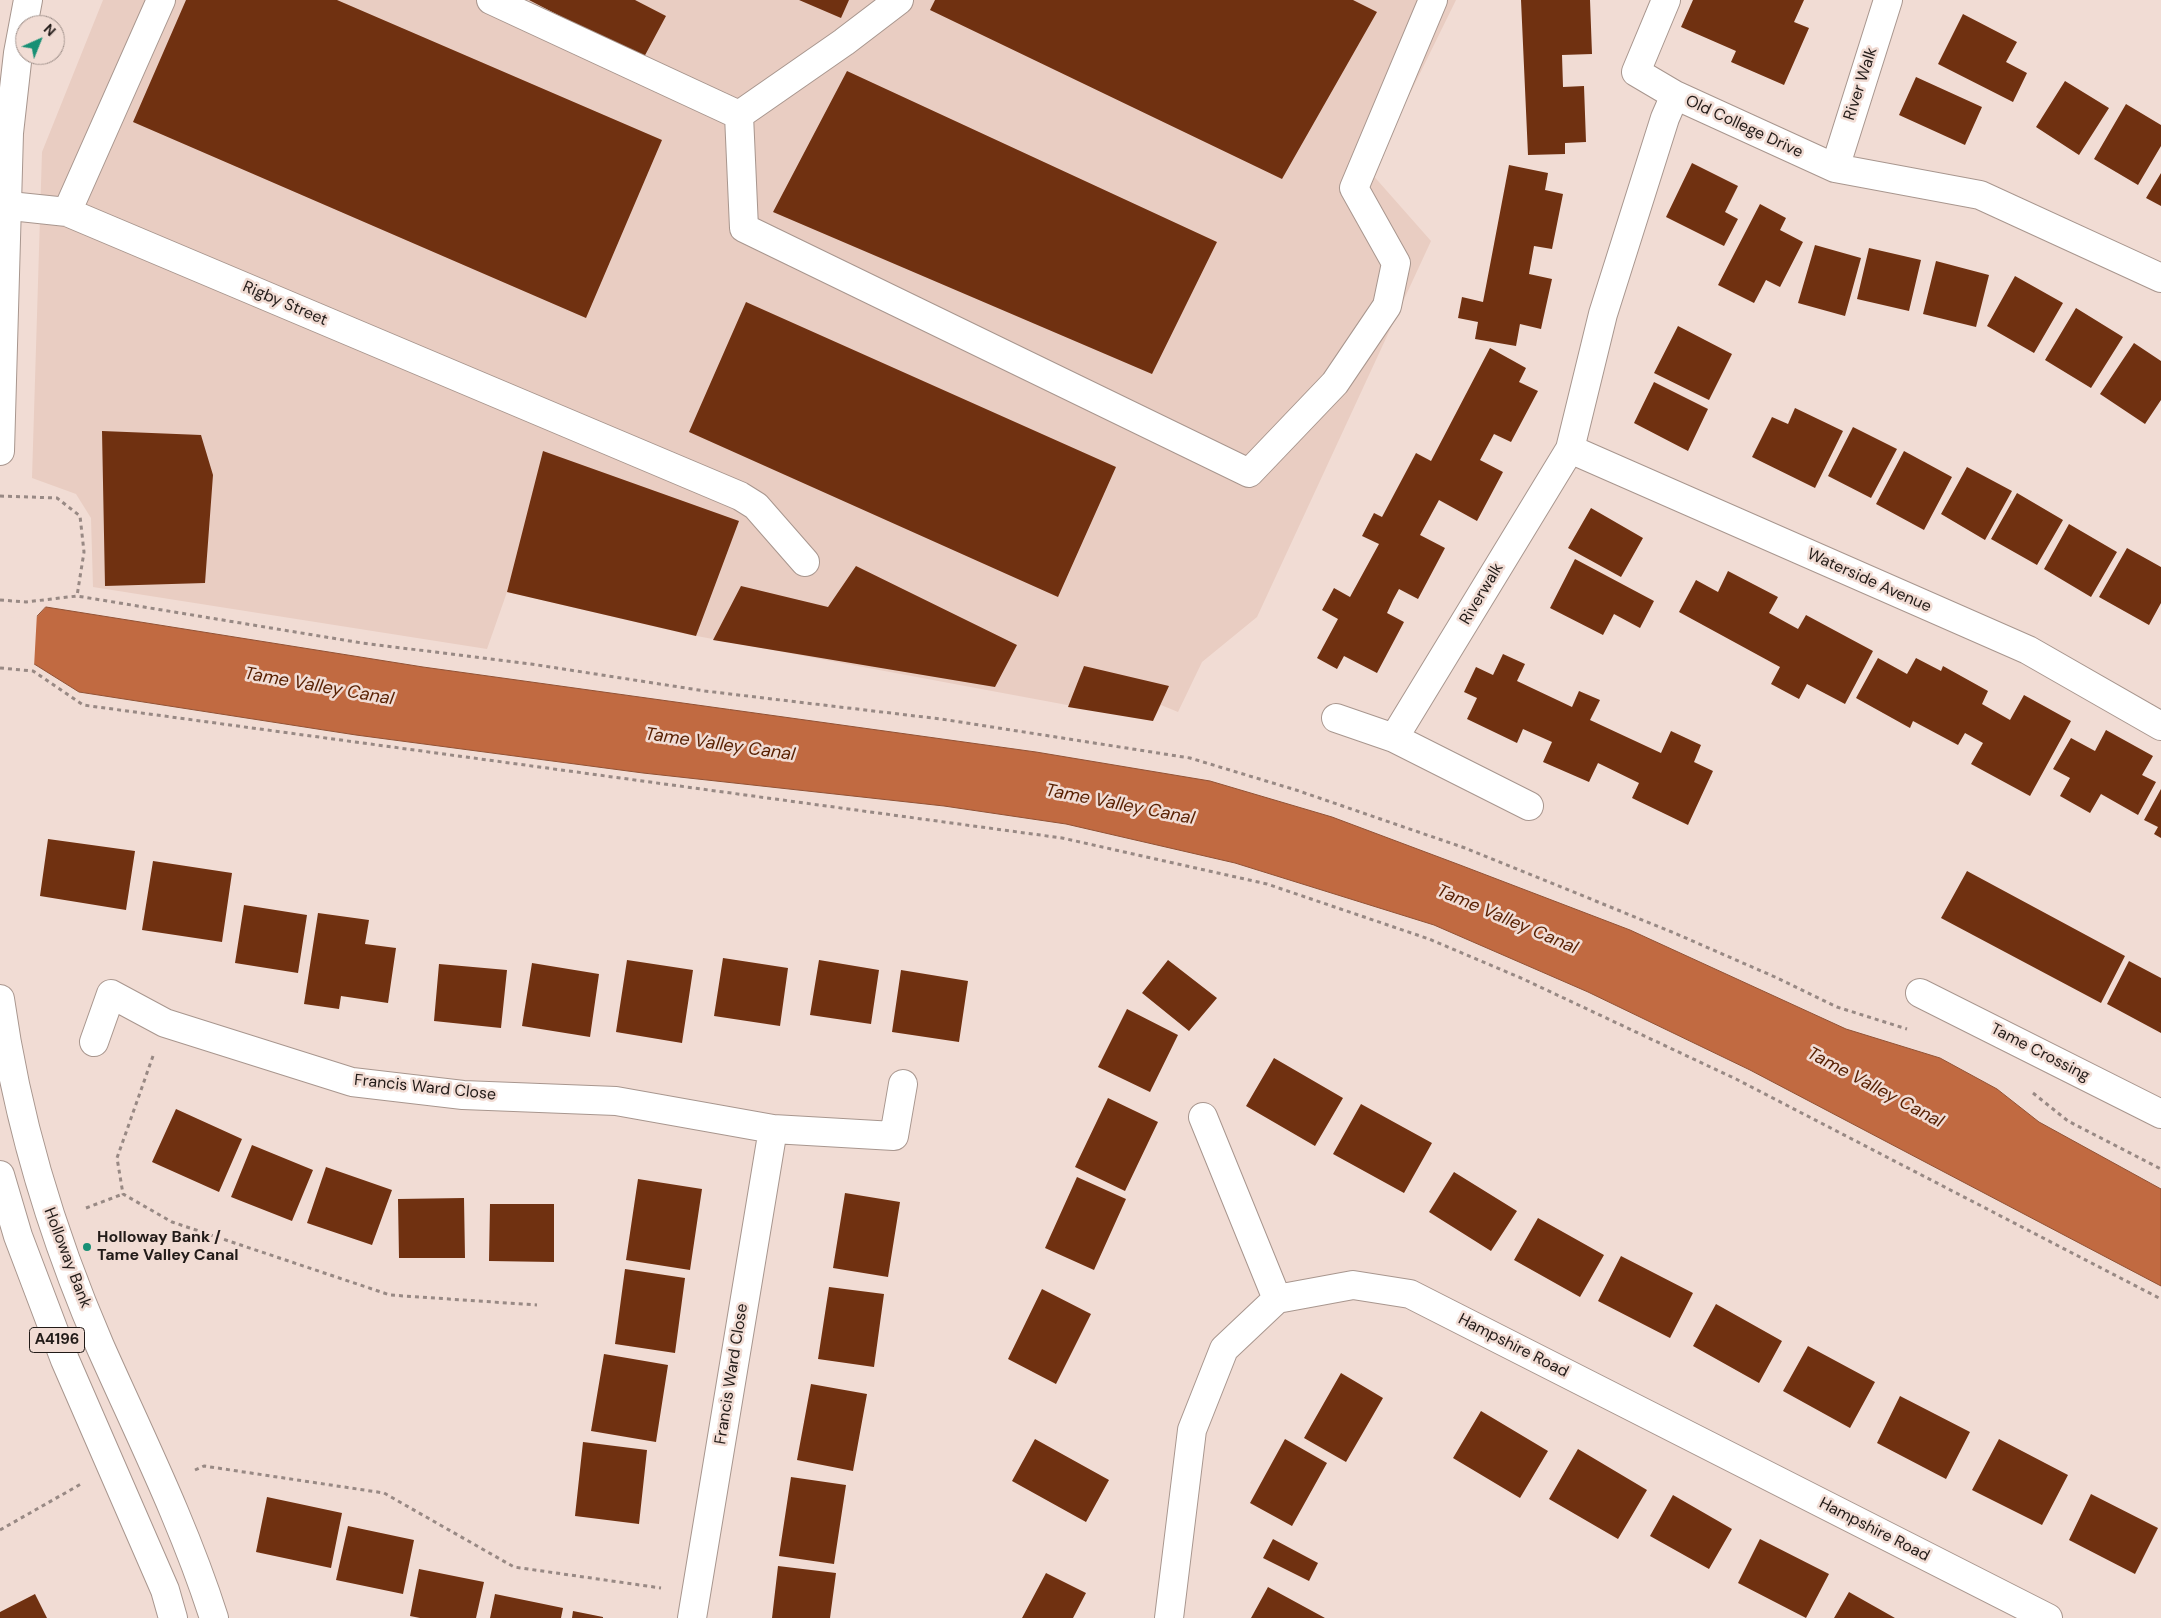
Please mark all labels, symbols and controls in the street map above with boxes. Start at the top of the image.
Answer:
north arrow [15,15,65,65]
text: N [40,20,60,40]
street label: River Walk [1840,45,1882,123]
street label: Old College Drive [1682,91,1806,163]
street label: Rigby Street [240,278,330,330]
street label: Waterside Avenue [1804,545,1934,617]
street label: Riverwalk [1456,560,1508,628]
water label: Tame Valley Canal [243,663,395,711]
water label: Tame Valley Canal [644,724,796,766]
water label: Tame Valley Canal [1044,780,1196,830]
water label: Tame Valley Canal [1433,880,1581,960]
street label: Tame Crossing [1987,1020,2093,1086]
water label: Tame Valley Canal [1803,1043,1947,1133]
street label: Francis Ward Close [353,1071,497,1105]
street label: Holloway Bank [39,1205,95,1311]
place label: Holloway Bank / Tame Valley Canal [97,1228,239,1266]
marker: Holloway Bank / Tame Valley Canal [81,1241,93,1253]
street label: Francis Ward Close [711,1302,753,1446]
street label: Hampshire Road [1455,1310,1571,1382]
road number: A4196 [30,1328,84,1352]
street label: Hampshire Road [1816,1494,1932,1566]

